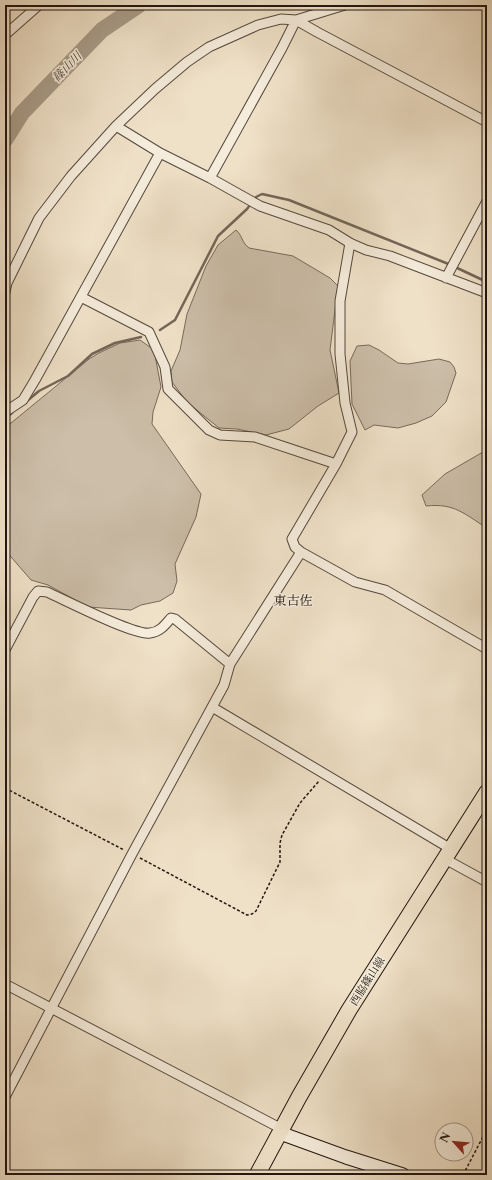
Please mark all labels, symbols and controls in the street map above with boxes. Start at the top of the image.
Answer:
water label: 篠山川 [49,47,86,85]
district label: 東古佐 [273,592,313,608]
street label: 西脇篠山線 [346,954,388,1008]
north arrow [434,1122,474,1162]
text: N [437,1130,454,1145]

